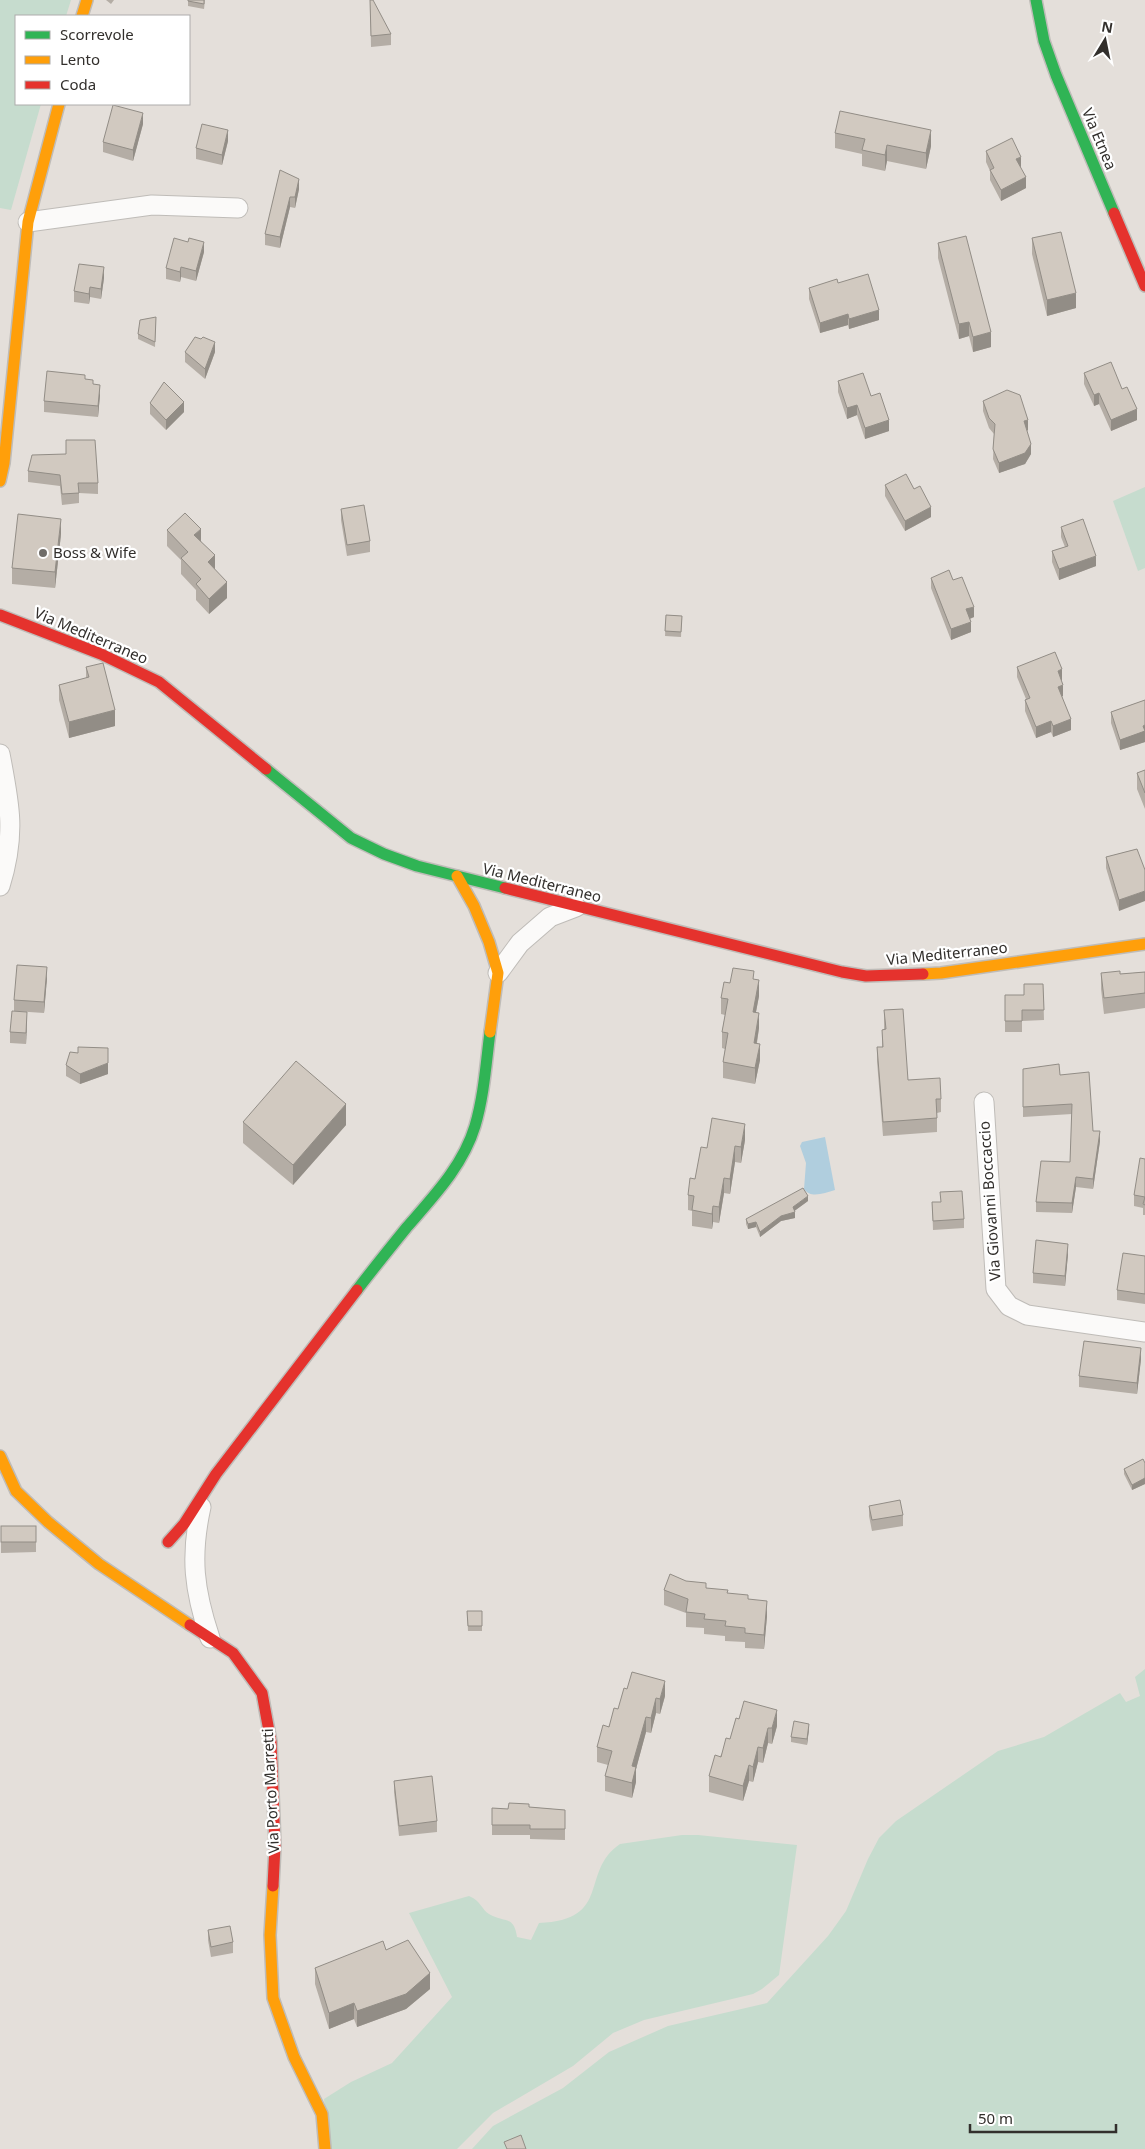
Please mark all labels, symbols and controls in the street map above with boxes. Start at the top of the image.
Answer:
legend [15,15,190,105]
north arrow [1080,15,1130,65]
text: N [1100,16,1115,37]
text: Scorrevole [60,24,134,44]
text: Lento [60,49,100,69]
text: Coda [60,74,96,94]
street label: Via Etnea [1078,105,1122,172]
place label: Boss & Wife [53,542,136,562]
marker: Boss & Wife [37,547,49,559]
street label: Via Mediterraneo [32,602,151,668]
street label: Via Mediterraneo [481,858,604,906]
street label: Via Mediterraneo [885,937,1008,969]
street label: Via Giovanni Boccaccio [973,1121,1005,1282]
street label: Via Porto Marretti [257,1728,283,1854]
scale bar [970,2102,1116,2134]
text: 50 m [978,2108,1013,2128]

